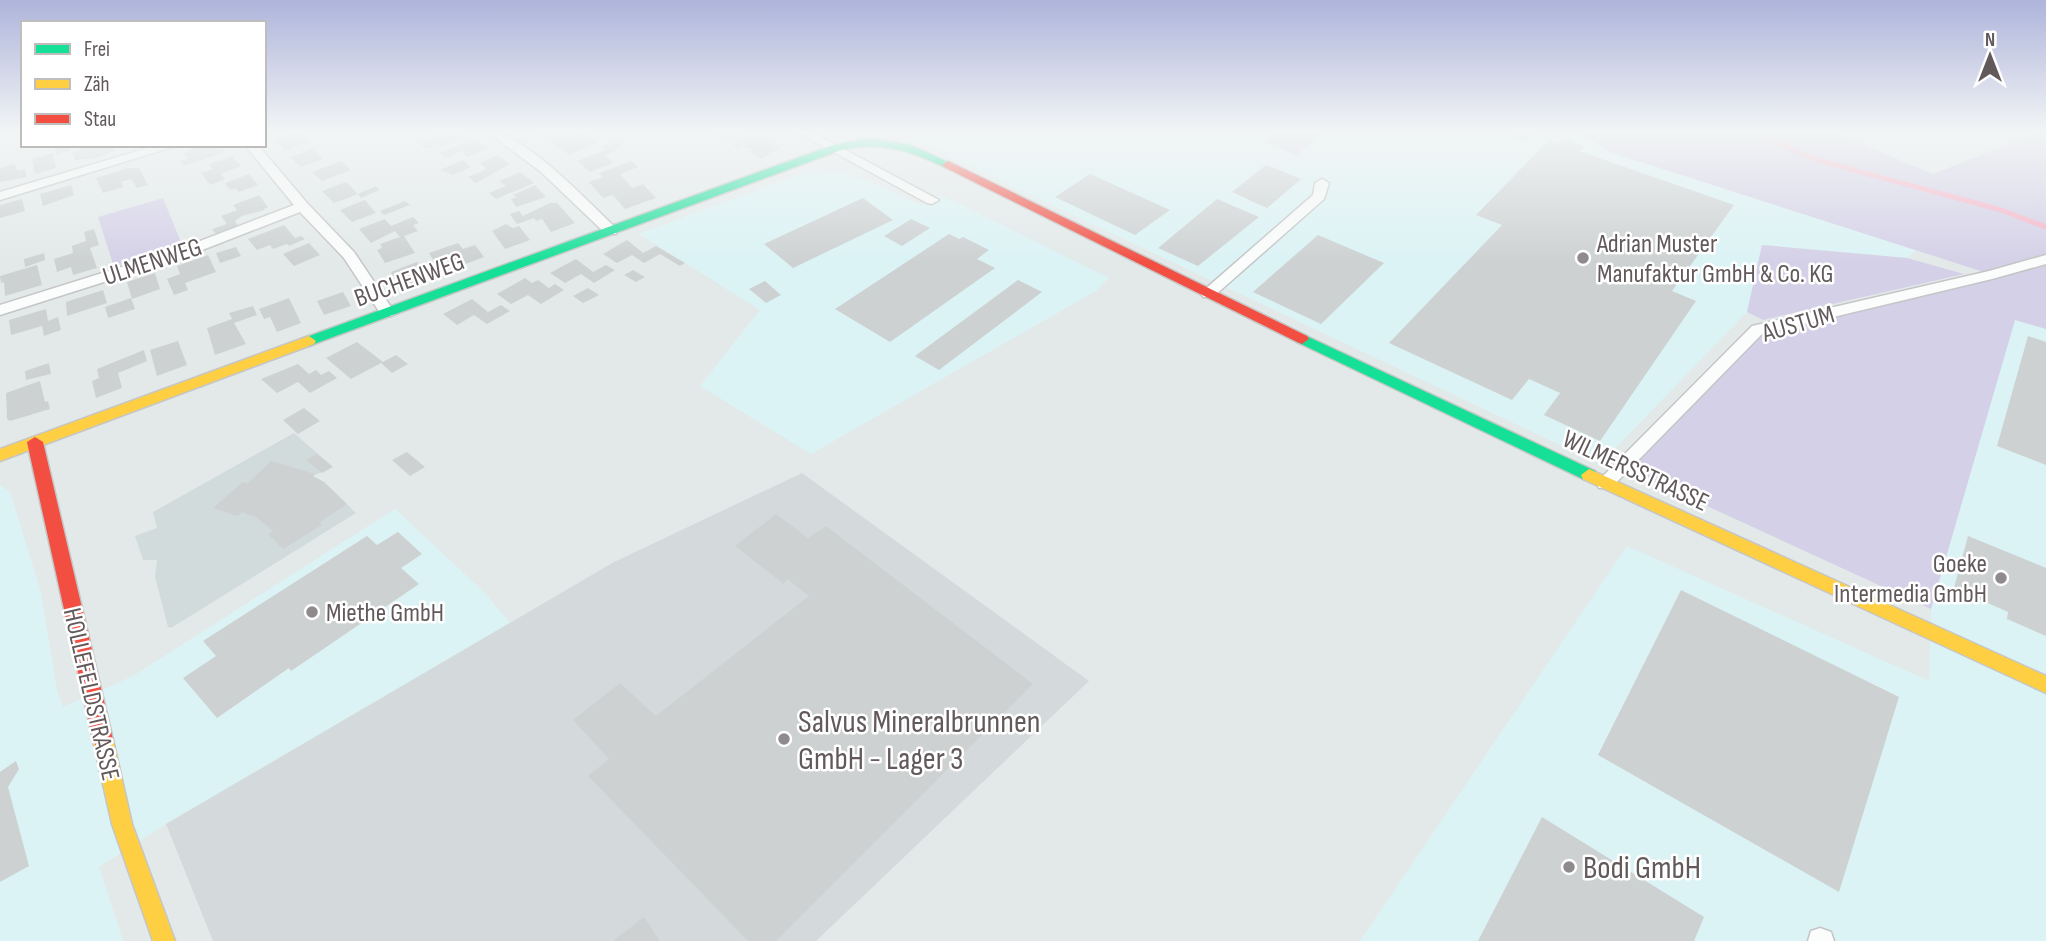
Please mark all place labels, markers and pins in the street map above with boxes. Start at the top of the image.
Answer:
place label: Adrian Muster Manufaktur GmbH & Co. KG [1596,229,1834,290]
marker: Adrian Muster Manufaktur GmbH & Co. KG [1575,250,1591,266]
place label: Goeke Intermedia GmbH [1834,549,1987,610]
marker: Goeke Intermedia GmbH [1993,570,2009,586]
place label: Miethe GmbH [326,598,444,629]
marker: Miethe GmbH [304,604,320,620]
place label: Salvus Mineralbrunnen GmbH - Lager 3 [798,703,1041,779]
marker: Salvus Mineralbrunnen GmbH - Lager 3 [776,731,792,747]
place label: Bodi GmbH [1583,849,1701,888]
marker: Bodi GmbH [1561,859,1577,875]

